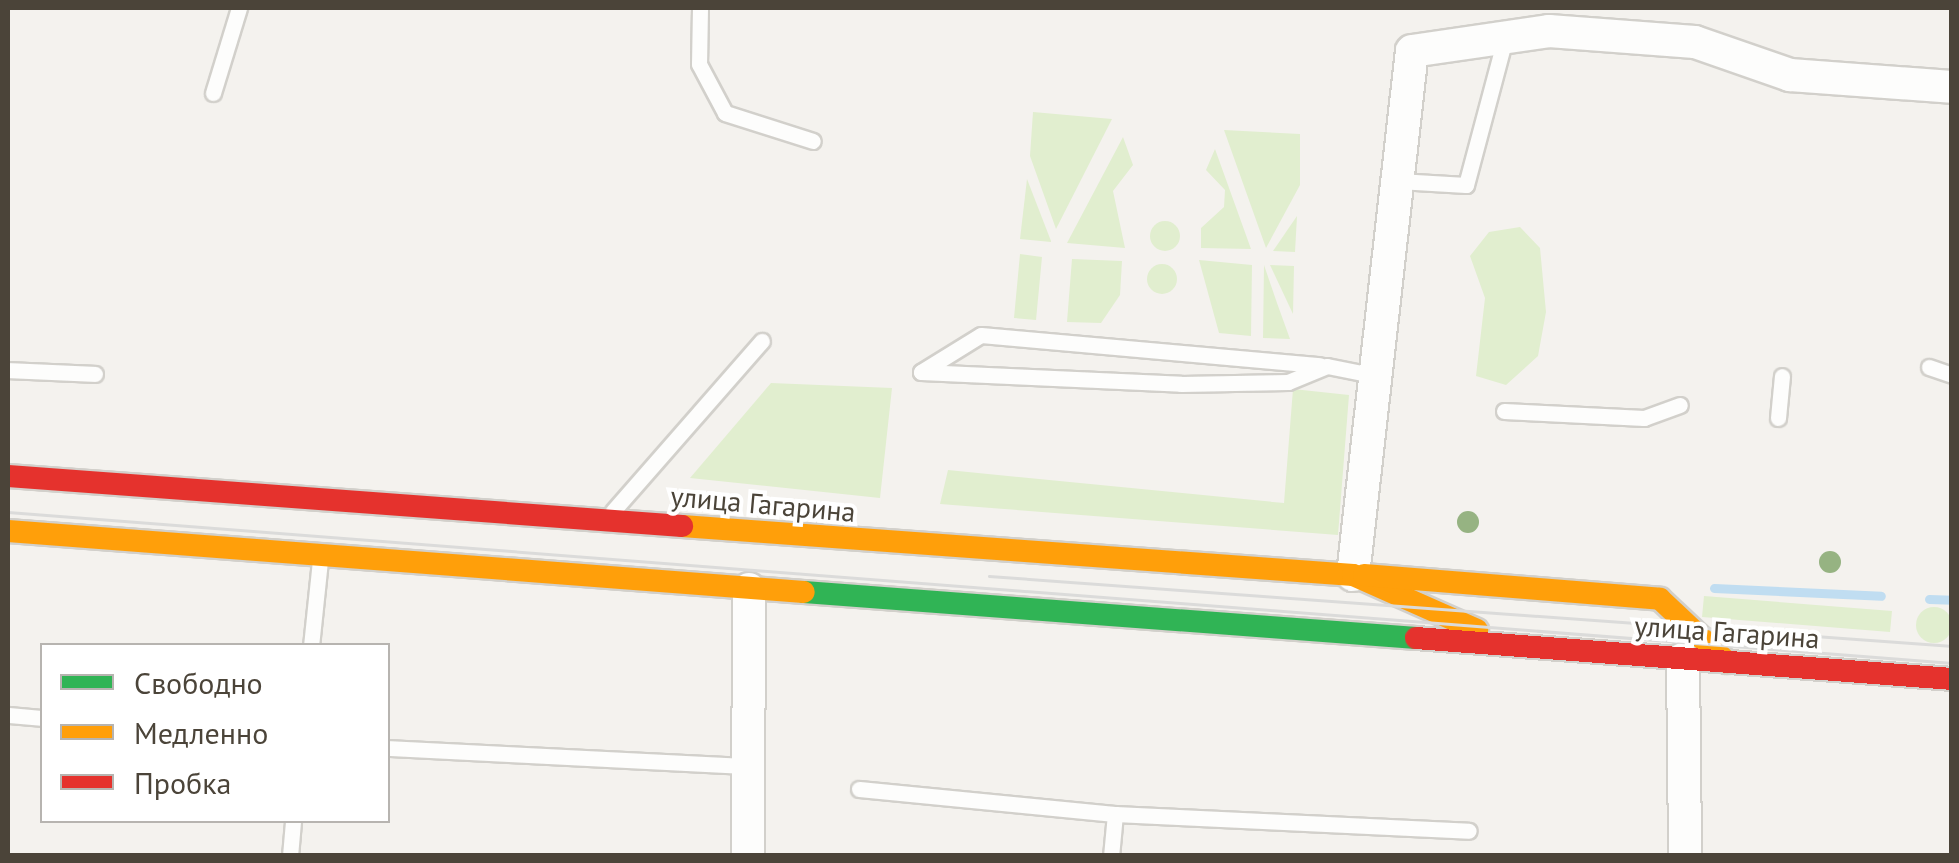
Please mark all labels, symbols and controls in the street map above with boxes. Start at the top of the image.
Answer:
street label: улица Гагарина [669,479,857,529]
street label: улица Гагарина [1633,609,1821,655]
legend [40,643,390,823]
text: Свободно [134,663,263,702]
text: Медленно [134,713,268,752]
text: Пробка [134,763,231,802]

